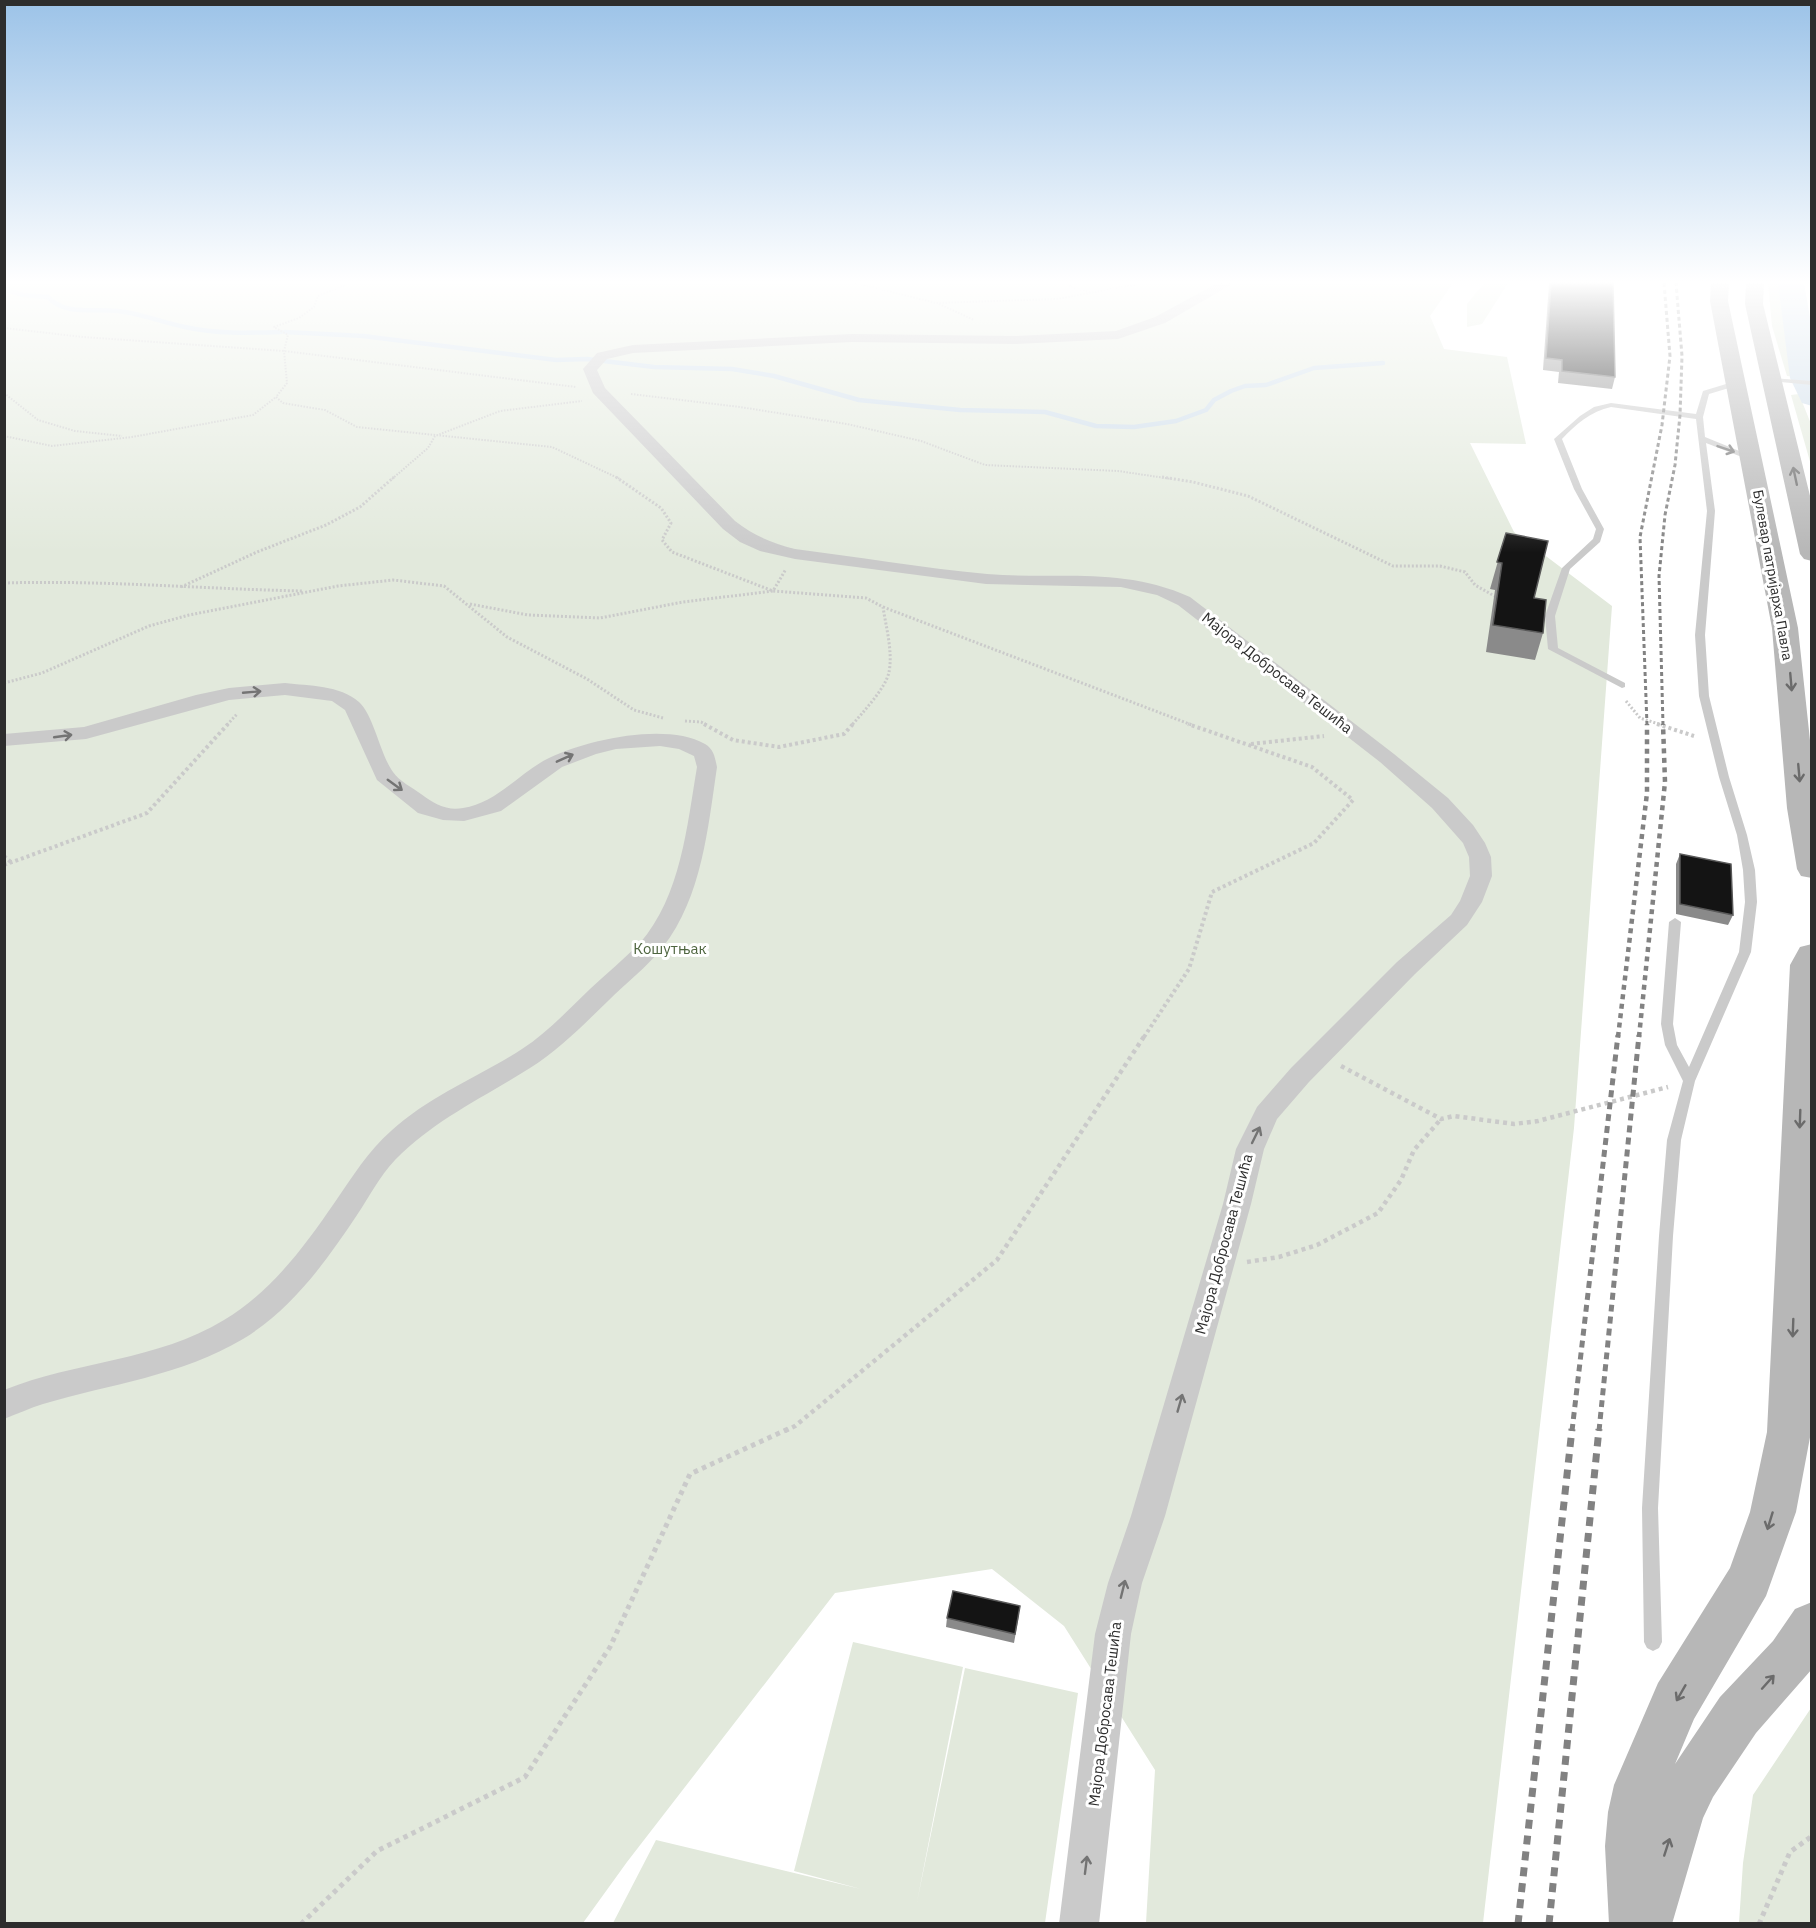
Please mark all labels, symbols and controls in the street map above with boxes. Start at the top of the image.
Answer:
one-way arrow [1716,445,1735,456]
one-way arrow [1789,467,1800,486]
street label: Булевар патријарха Павла [1749,488,1797,662]
street label: Мајора Добросава Тешића [1198,608,1356,737]
one-way arrow [1786,671,1797,691]
one-way arrow [242,686,262,697]
one-way arrow [52,731,72,742]
one-way arrow [556,752,574,763]
one-way arrow [1794,763,1805,783]
one-way arrow [387,778,403,791]
park label: Кошутњак [633,939,707,958]
one-way arrow [1795,1108,1806,1128]
one-way arrow [1251,1126,1263,1144]
street label: Мајора Добросава Тешића [1190,1152,1257,1336]
one-way arrow [1788,1317,1799,1337]
one-way arrow [1175,1394,1186,1413]
one-way arrow [1764,1511,1775,1530]
one-way arrow [1118,1580,1130,1599]
street label: Мајора Добросава Тешића [1084,1620,1125,1807]
one-way arrow [1761,1675,1775,1690]
one-way arrow [1674,1684,1686,1701]
one-way arrow [1662,1838,1673,1857]
one-way arrow [1081,1856,1092,1876]

